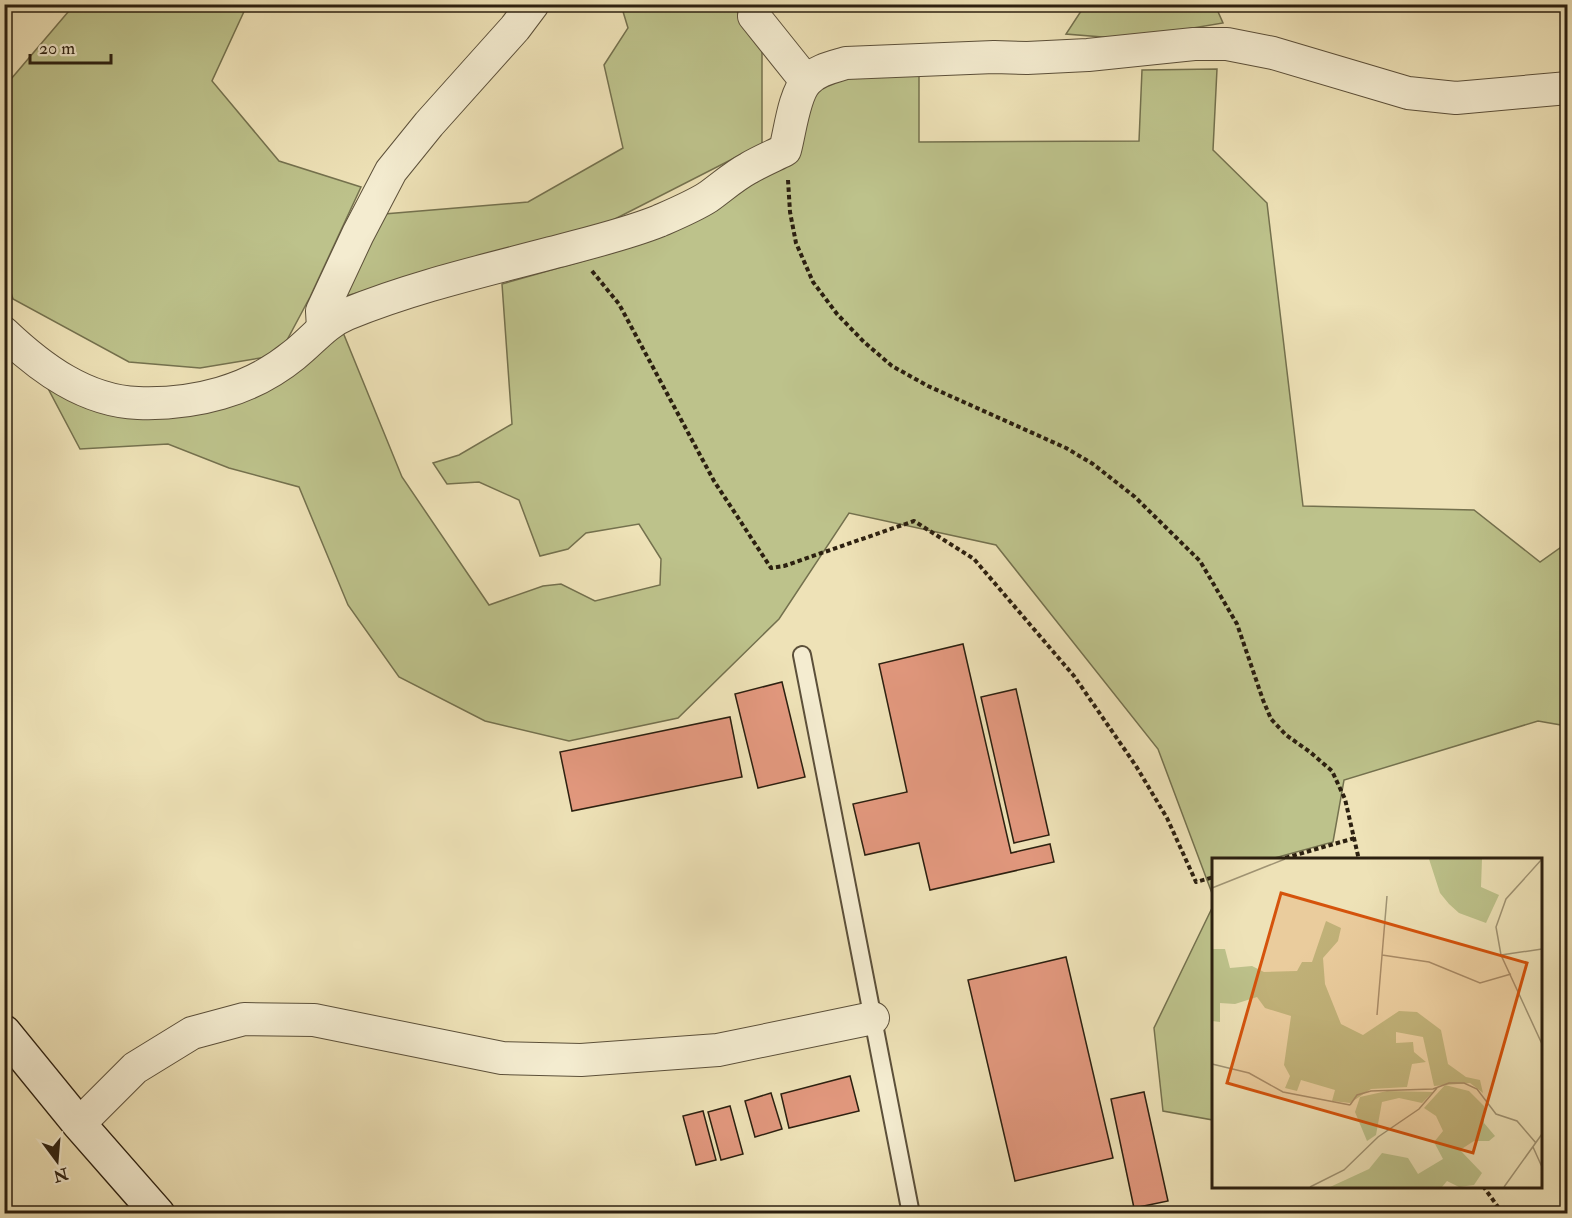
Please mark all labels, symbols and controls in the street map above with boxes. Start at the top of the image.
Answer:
scale bar [30,27,111,65]
text: 20 m [39,37,75,60]
inset map [1212,858,1542,1188]
north arrow [27,1131,87,1191]
text: N [51,1163,71,1186]

